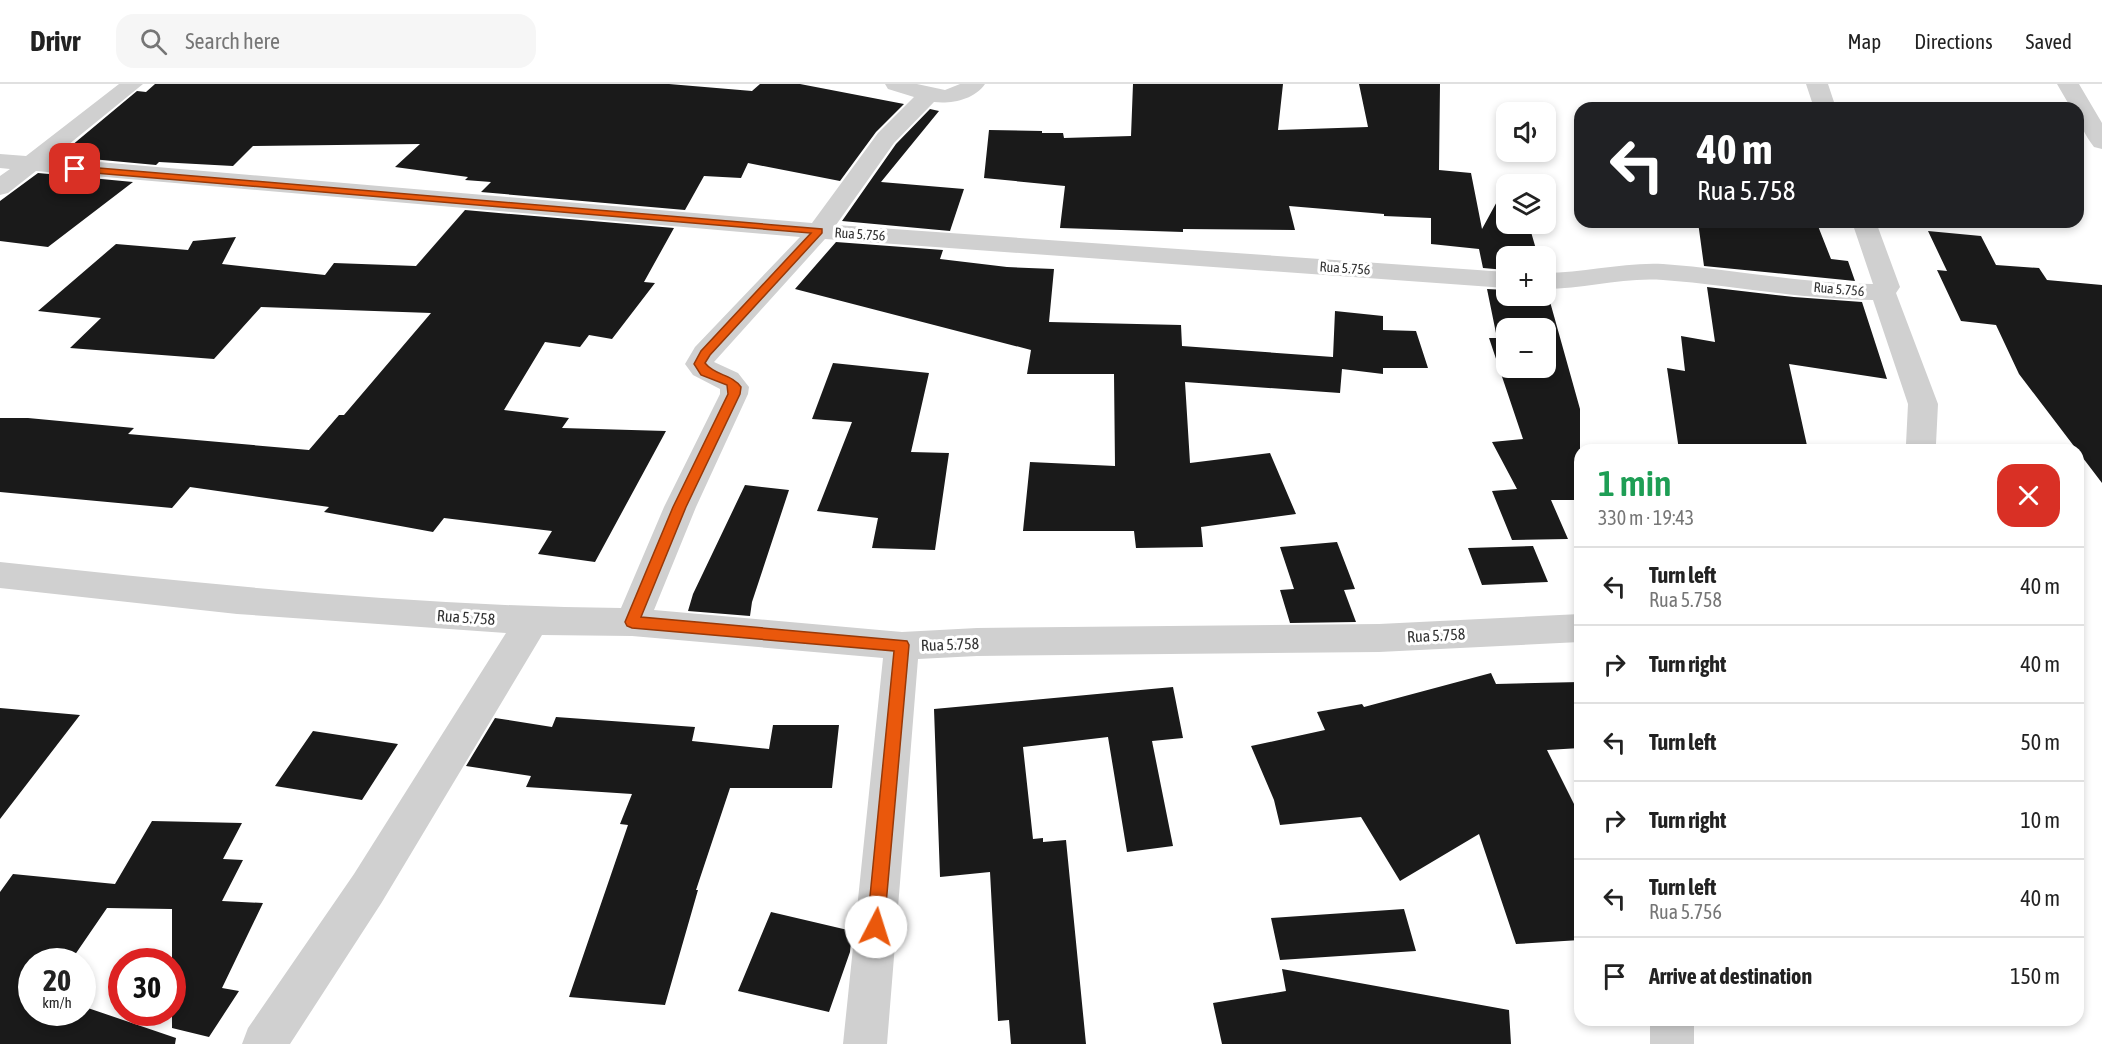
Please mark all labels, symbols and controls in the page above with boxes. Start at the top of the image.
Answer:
search box [116,14,536,68]
text: Drivr [30,25,80,57]
icon: search [137,25,170,58]
text: Search here [185,28,280,54]
text: Map [1847,29,1881,53]
text: Directions [1914,29,1993,53]
text: Saved [2026,29,2072,53]
map controls [1496,102,1556,378]
button: sound [1496,102,1556,162]
text: 40 m [1697,125,1772,173]
icon: left [1598,126,1676,204]
pin [49,143,100,194]
icon: arrive [58,152,91,185]
button: layers [1496,174,1556,234]
text: Rua 5.758 [1697,175,1795,206]
street label: Rua 5.756 [834,224,886,244]
button: + [1496,246,1556,306]
street label: Rua 5.756 [1319,258,1371,278]
street label: Rua 5.756 [1813,279,1866,299]
button: − [1496,318,1556,378]
text: 1 min [1598,462,1672,504]
button: close [1997,464,2060,527]
text: 330 m · 19:43 [1598,506,1694,529]
text: Turn left [1649,562,1716,588]
icon: left [1598,570,1631,603]
text: 40 m [2020,573,2060,599]
text: Rua 5.758 [1649,588,1722,611]
street label: Rua 5.758 [436,606,496,628]
street label: Rua 5.758 [1406,624,1466,646]
street label: Rua 5.758 [921,634,979,654]
icon: right [1598,648,1631,681]
text: Turn right [1649,651,1726,677]
text: 40 m [2020,651,2060,677]
icon: left [1598,726,1631,759]
text: Turn left [1649,729,1716,755]
text: 50 m [2020,729,2060,755]
icon: right [1598,804,1631,837]
text: Turn right [1649,807,1726,833]
text: 10 m [2020,807,2060,833]
text: Turn left [1649,874,1716,900]
icon: left [1598,882,1631,915]
text: 40 m [2020,885,2060,911]
position arrow [844,895,908,959]
text: Rua 5.756 [1649,900,1722,923]
speed limit sign: 30 [108,948,186,1026]
icon: arrive [1598,960,1631,993]
text: 20 [43,963,71,997]
text: Arrive at destination [1649,963,1812,989]
text: 150 m [2010,963,2060,989]
text: km/h [42,994,72,1011]

